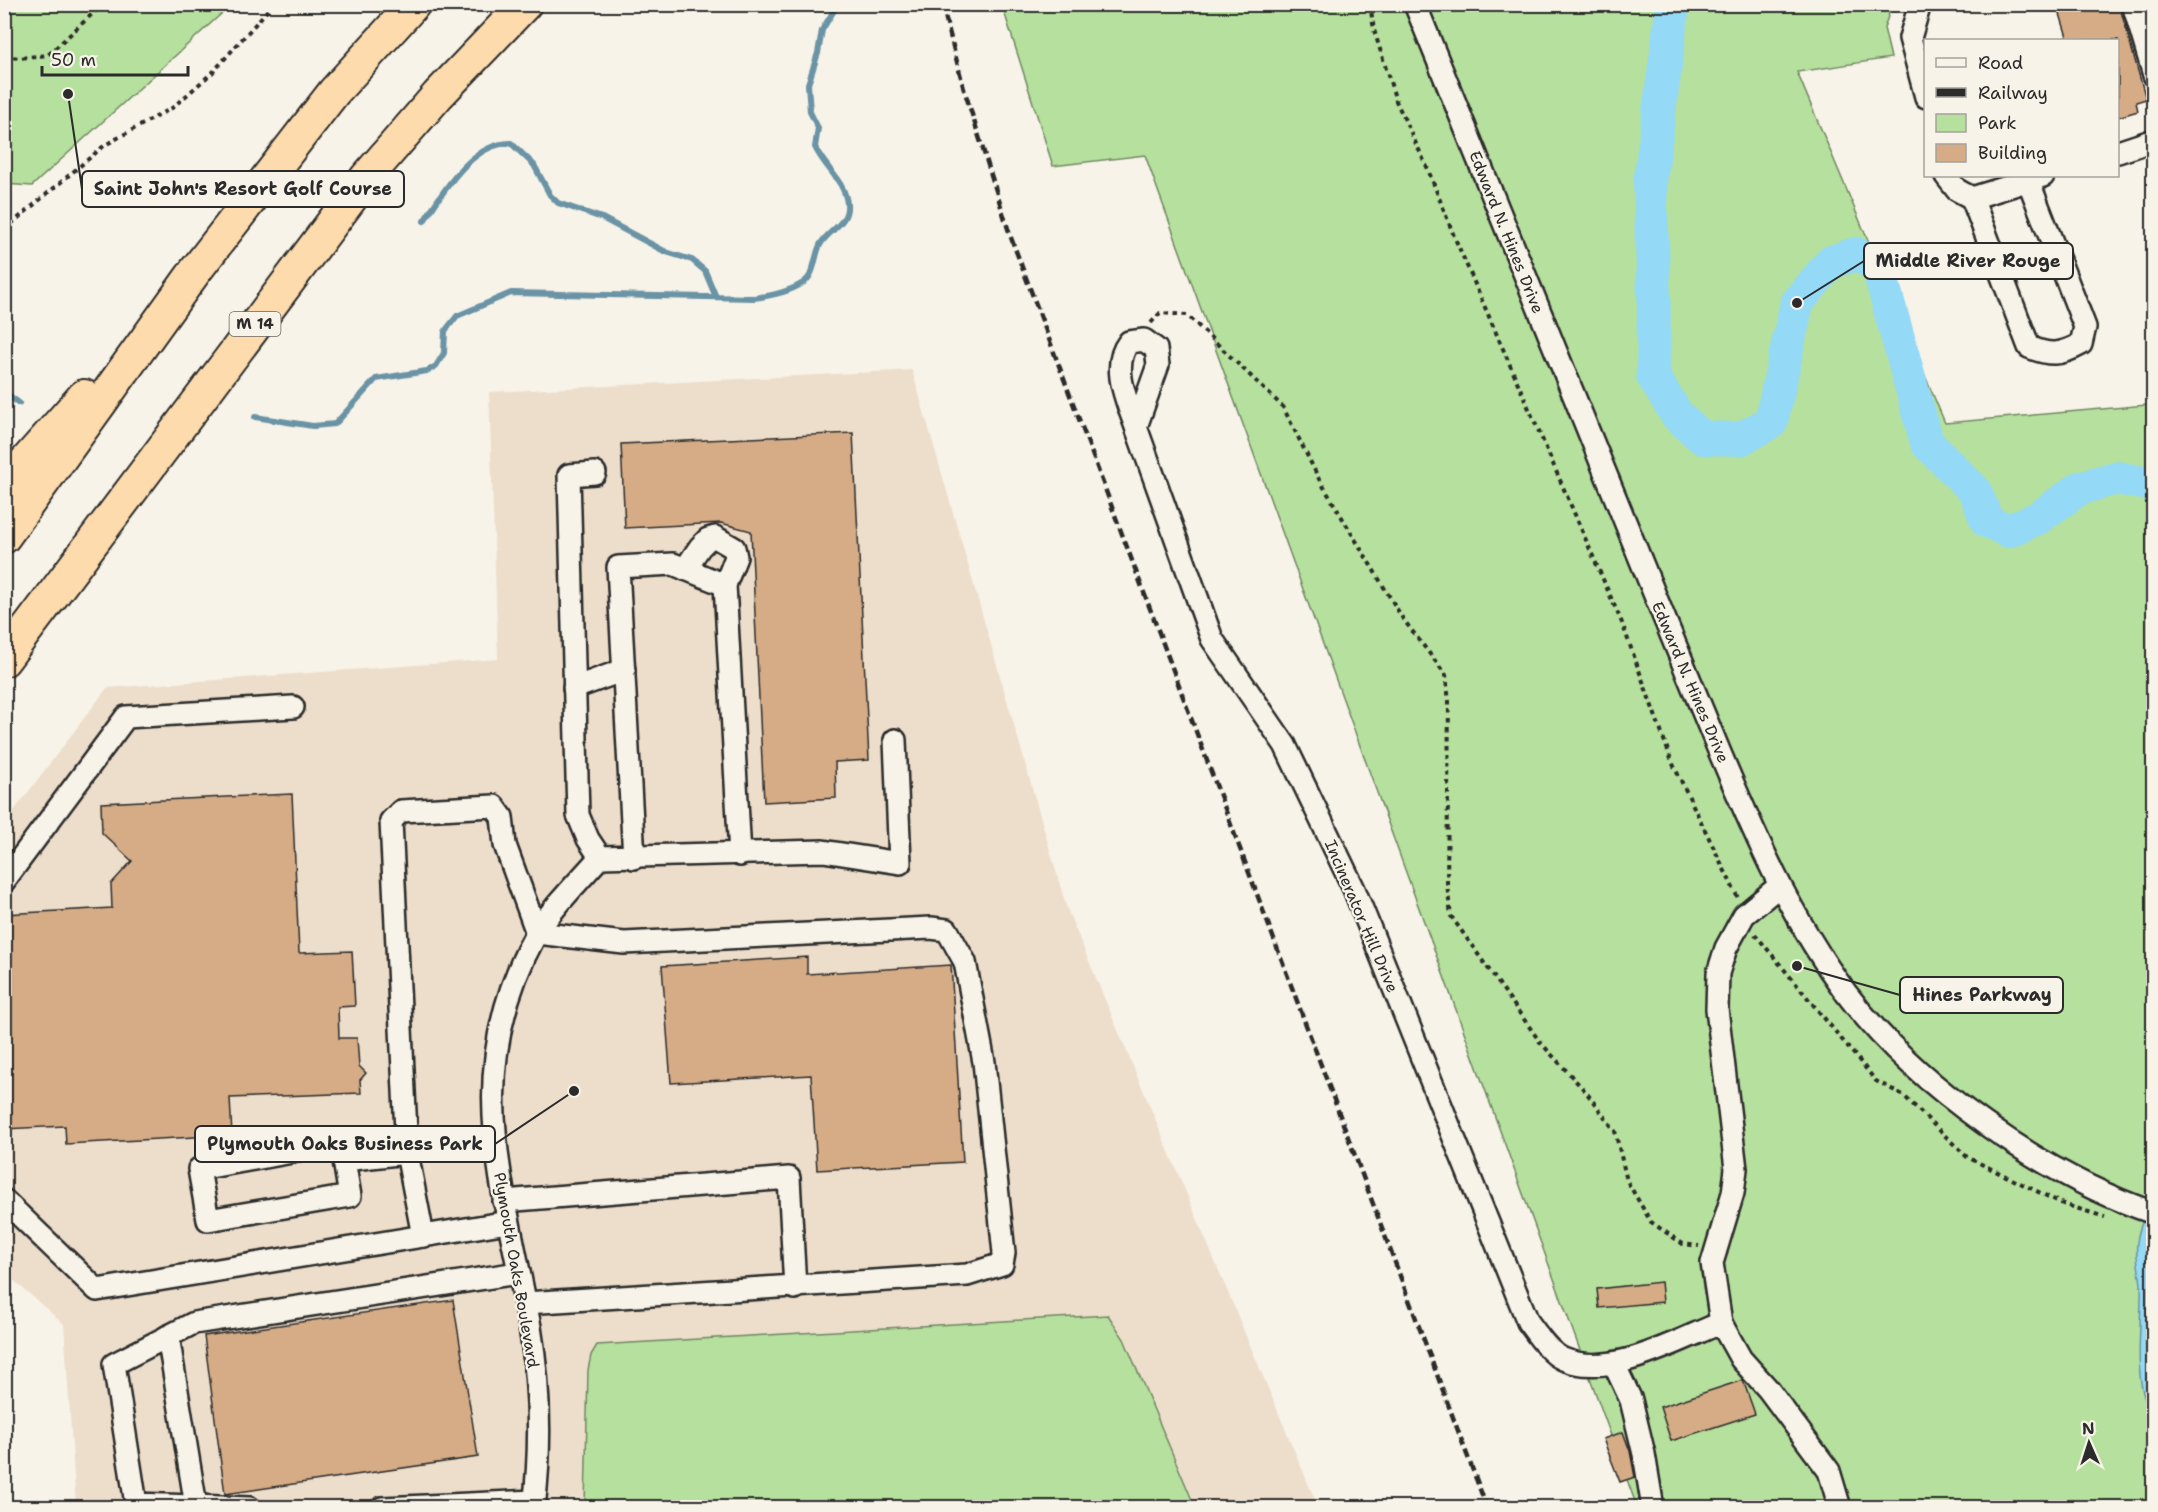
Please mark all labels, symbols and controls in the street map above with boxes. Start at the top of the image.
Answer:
scale bar [42,39,188,77]
legend [1924,39,2119,177]
text: 50 m [51,48,96,72]
text: Road [1978,51,2023,75]
text: Railway [1978,81,2048,105]
text: Park [1978,111,2017,135]
text: Building [1978,141,2047,165]
street label: Edward N. Hines Drive [1464,148,1549,317]
callout: Saint John's Resort Golf Course [82,171,404,207]
text: Saint John's Resort Golf Course [94,177,392,201]
callout: Middle River Rouge [1864,243,2073,279]
text: Middle River Rouge [1875,249,2061,273]
road number: M 14 [230,312,280,336]
street label: Edward N. Hines Drive [1647,598,1734,766]
street label: Incinerator Hill Drive [1320,837,1403,996]
callout: Hines Parkway [1900,977,2063,1013]
text: Hines Parkway [1912,983,2052,1007]
callout: Plymouth Oaks Business Park [195,1126,495,1162]
text: Plymouth Oaks Business Park [207,1132,483,1156]
street label: Plymouth Oaks Boulevard [489,1171,544,1370]
north arrow [2059,1413,2119,1473]
text: N [2081,1418,2095,1439]

